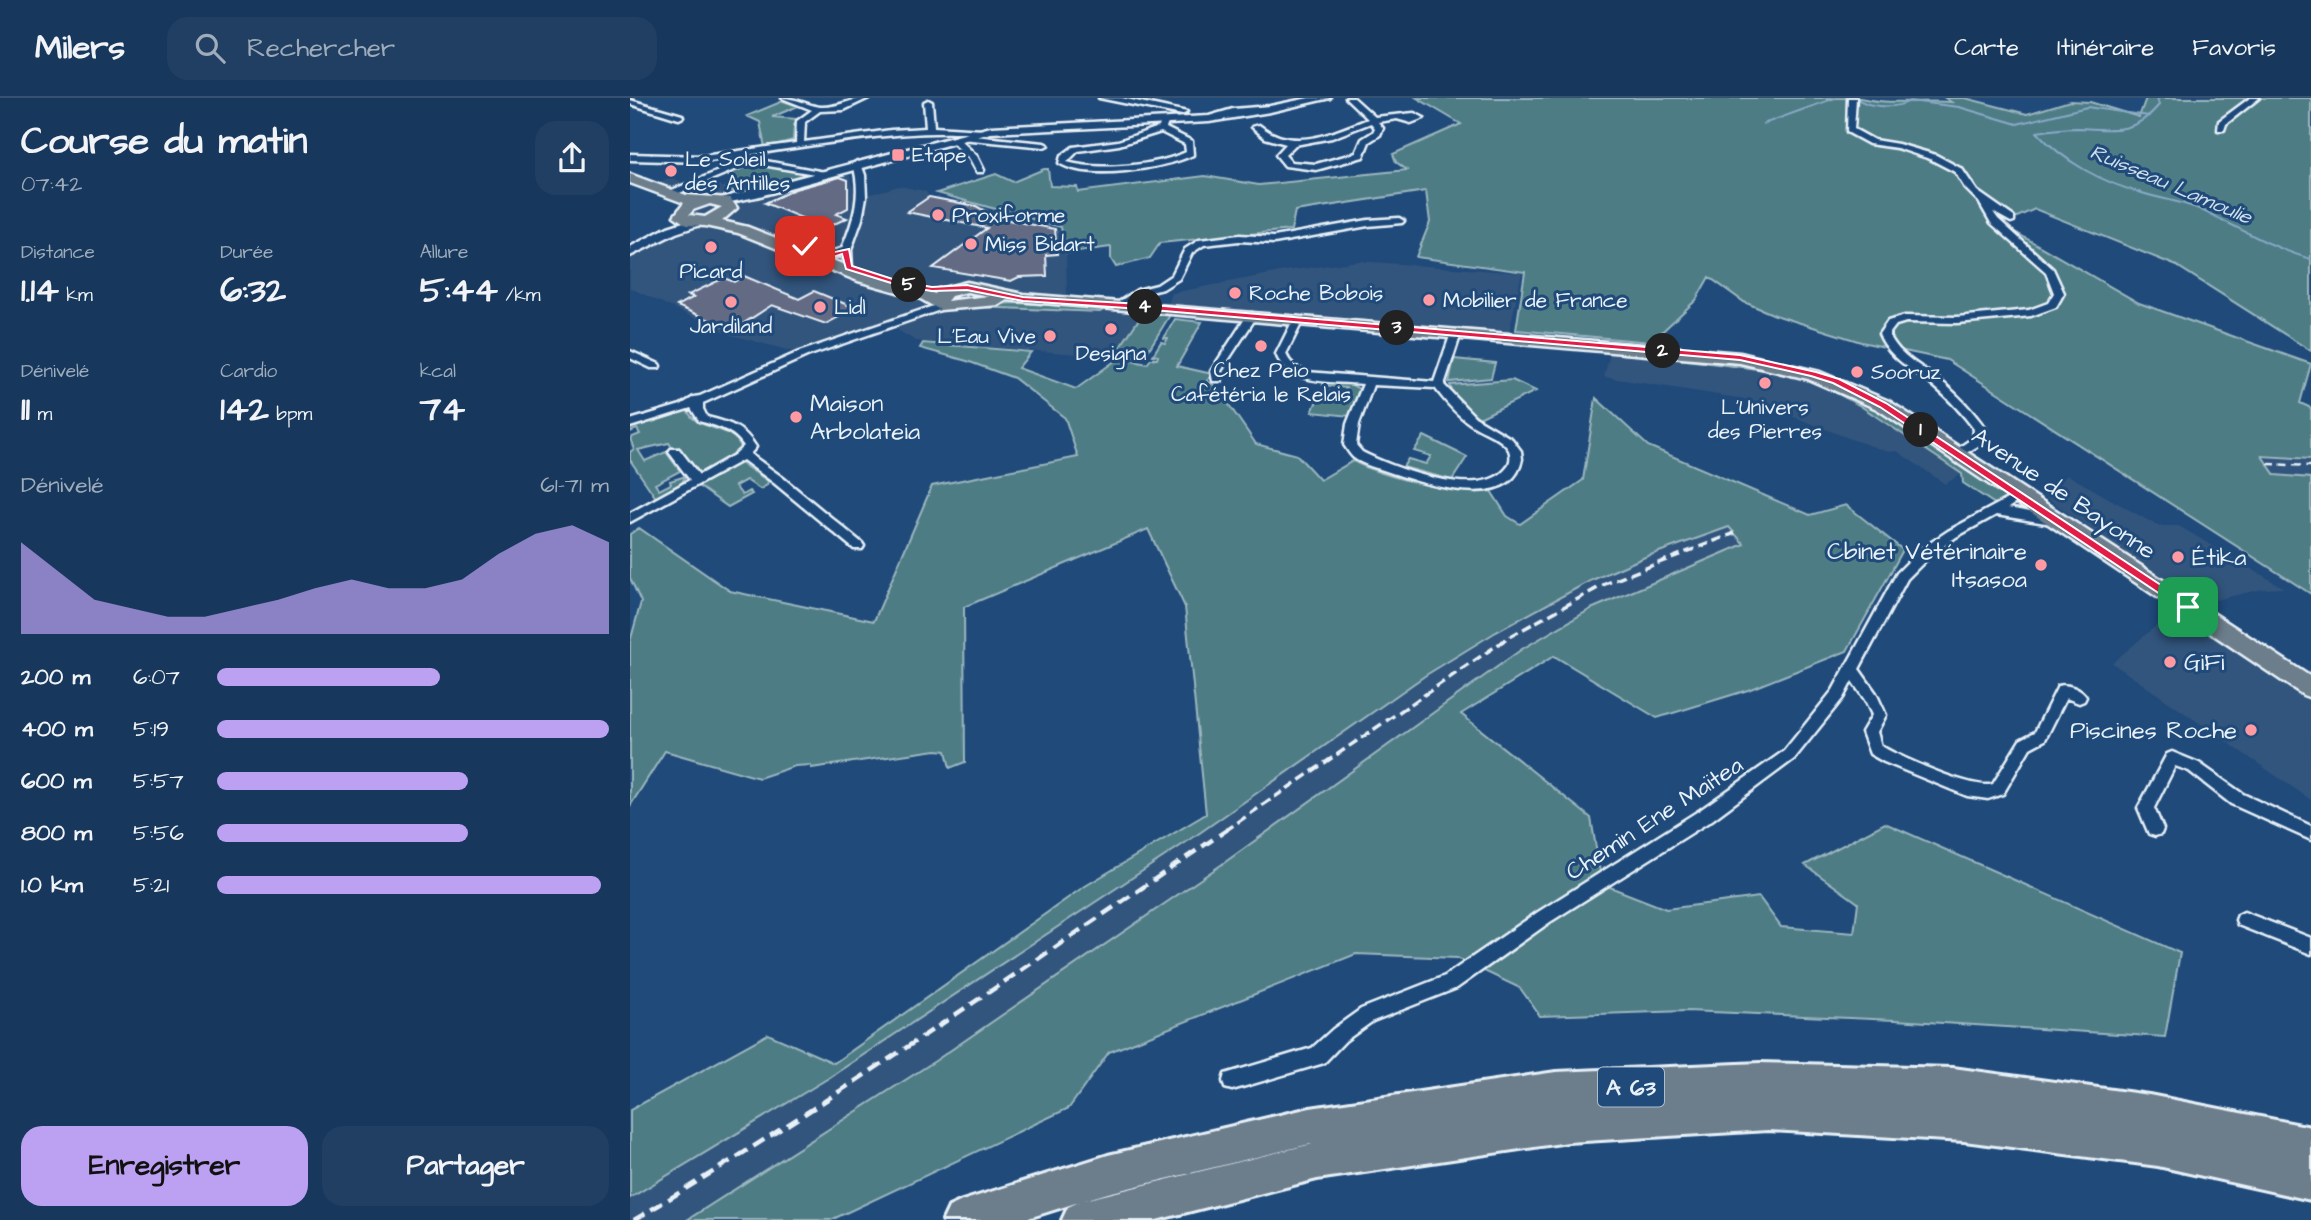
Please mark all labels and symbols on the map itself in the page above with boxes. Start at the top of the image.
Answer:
water label: Ruisseau Lamoulie [2086,137,2258,232]
place label: Etape [912,141,967,171]
place label: Le Soleil des Antilles [685,145,790,198]
marker: Etape [890,147,906,163]
marker: Le Soleil des Antilles [663,163,679,179]
place label: Proxiforme [952,201,1065,230]
marker: Proxiforme [930,207,946,223]
pin [775,216,835,276]
place label: Miss Bidart [985,230,1095,259]
marker: Miss Bidart [963,236,979,252]
marker: Picard [703,239,719,255]
place label: Picard [680,257,743,286]
pin: 5 [892,268,926,302]
place label: Roche Bobois [1249,279,1383,308]
marker: Roche Bobois [1227,285,1243,301]
place label: Mobilier de France [1443,286,1628,315]
pin: 4 [1128,290,1162,325]
marker: Mobilier de France [1421,292,1437,308]
place label: Lidl [834,293,866,322]
marker: Jardiland [723,294,739,310]
marker: Lidl [812,299,828,315]
pin: 3 [1380,310,1414,345]
place label: Jardiland [690,312,773,341]
marker: Designa [1103,321,1119,337]
place label: L'Eau Vive [937,322,1036,351]
marker: L'Eau Vive [1042,328,1058,344]
pin: 2 [1646,334,1680,368]
marker: Chez Peïo Cafétéria le Relais [1253,338,1269,354]
place label: Designa [1076,339,1147,370]
place label: Chez Peïo Cafétéria le Relais [1171,356,1351,409]
place label: Sooruz [1871,358,1941,387]
marker: Sooruz [1849,364,1865,380]
marker: L'Univers des Pierres [1757,375,1773,391]
place label: Maison Arbolateia [810,387,920,449]
place label: L'Univers des Pierres [1708,393,1822,446]
marker: Maison Arbolateia [788,409,804,425]
pin: 1 [1904,412,1938,448]
street label: Avenue de Bayonne [1964,420,2162,569]
place label: Cbinet Vétérinaire Itsasoa [1827,535,2027,597]
place label: Étika [2192,541,2247,575]
marker: Étika [2170,549,2186,565]
marker: Cbinet Vétérinaire Itsasoa [2033,557,2049,573]
pin [2158,577,2218,637]
place label: GiFi [2184,646,2225,680]
marker: GiFi [2162,654,2178,670]
place label: Piscines Roche [2070,714,2237,748]
marker: Piscines Roche [2243,722,2259,738]
street label: Chemin Ene Maïtea [1559,749,1750,889]
road number: A 63 [1598,1068,1664,1106]

